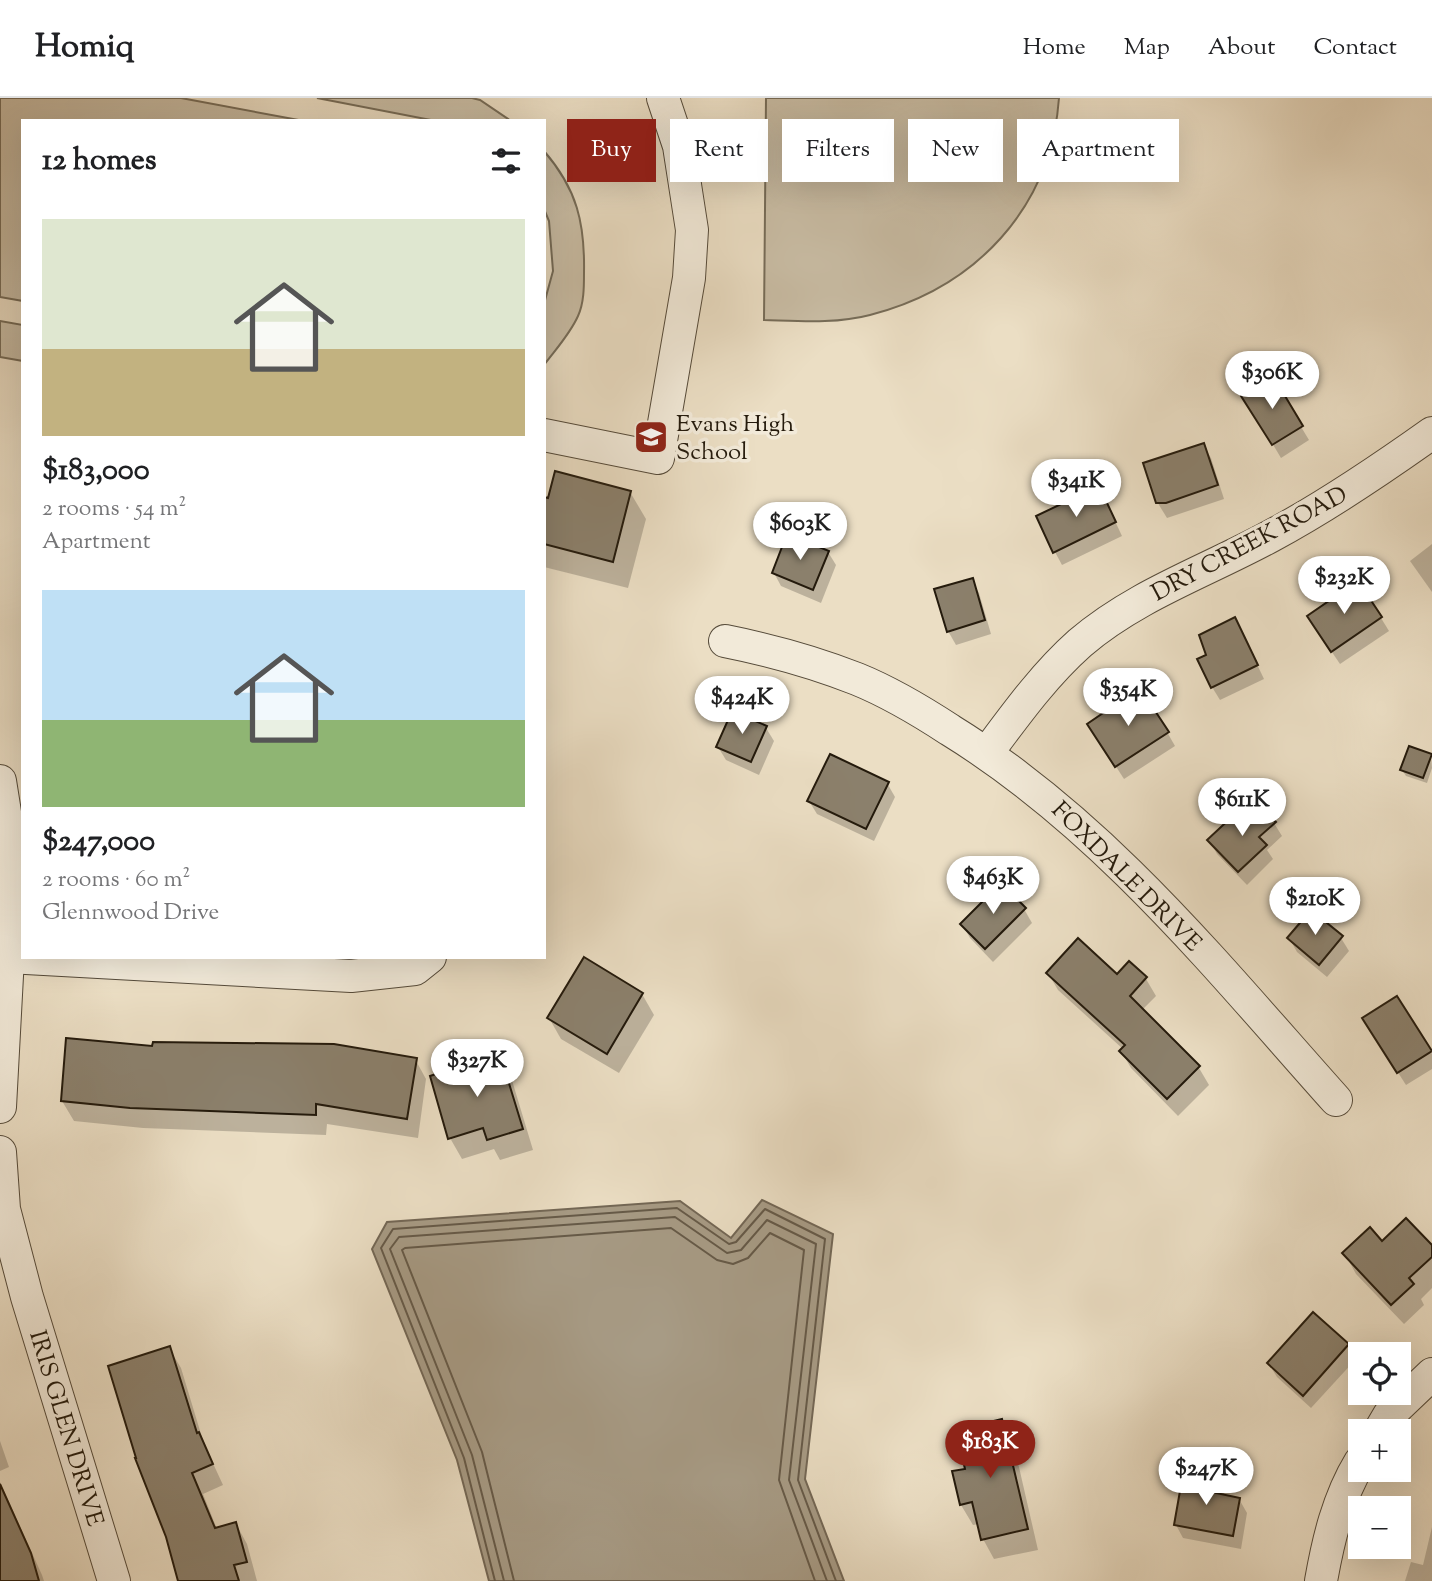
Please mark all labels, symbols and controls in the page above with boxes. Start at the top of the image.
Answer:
text: Homiq [35,24,134,72]
text: Home [1023,31,1086,65]
text: Map [1124,31,1170,65]
text: About [1208,31,1275,65]
text: Contact [1313,31,1397,65]
chip: Buy [567,119,656,182]
chip: Rent [670,119,768,182]
chip: Filters [782,119,894,182]
chip: New [908,119,1003,182]
chip: Apartment [1017,119,1179,182]
text: 12 homes [42,140,157,183]
icon: filters [487,142,525,180]
icon: home [221,264,347,390]
pin: $306K [1223,352,1321,411]
text: $306K [1241,357,1303,390]
place label: Evans High School [676,408,794,470]
school or university icon: Evans High School [632,418,670,456]
text: $183,000 [42,450,150,493]
pin: $341K [1027,460,1125,519]
text: $341K [1047,465,1105,498]
street label: DRY CREEK ROAD [1146,479,1354,611]
text: 2 rooms · 54 m² [42,493,186,526]
pin: $603K [751,503,849,562]
text: $603K [769,508,831,541]
text: Apartment [42,526,151,559]
pin: $232K [1295,556,1393,616]
text: $232K [1314,562,1374,595]
icon: home [221,635,347,761]
pin: $354K [1079,668,1177,728]
text: $354K [1099,674,1157,707]
pin: $424K [693,676,791,736]
text: $424K [711,682,773,715]
pin: $611K [1193,778,1291,838]
text: $611K [1214,784,1270,817]
street label: FOXDALE DRIVE [1043,795,1209,961]
text: $247,000 [42,821,155,864]
pin: $463K [944,856,1042,916]
text: $463K [962,862,1024,895]
text: 2 rooms · 60 m² [42,864,190,897]
pin: $210K [1266,878,1364,937]
text: $210K [1285,883,1345,916]
text: Glennwood Drive [42,897,219,930]
pin: $327K [428,1040,526,1099]
text: $327K [447,1045,507,1078]
street label: IRIS GLEN DRIVE [19,1326,111,1531]
map controls [1348,1342,1411,1559]
button: locate [1348,1342,1411,1405]
button: + [1348,1419,1411,1482]
pin: $183K [941,1420,1039,1480]
text: $183K [961,1426,1019,1459]
pin: $247K [1157,1448,1255,1507]
text: $247K [1175,1453,1237,1486]
button: − [1348,1496,1411,1559]

